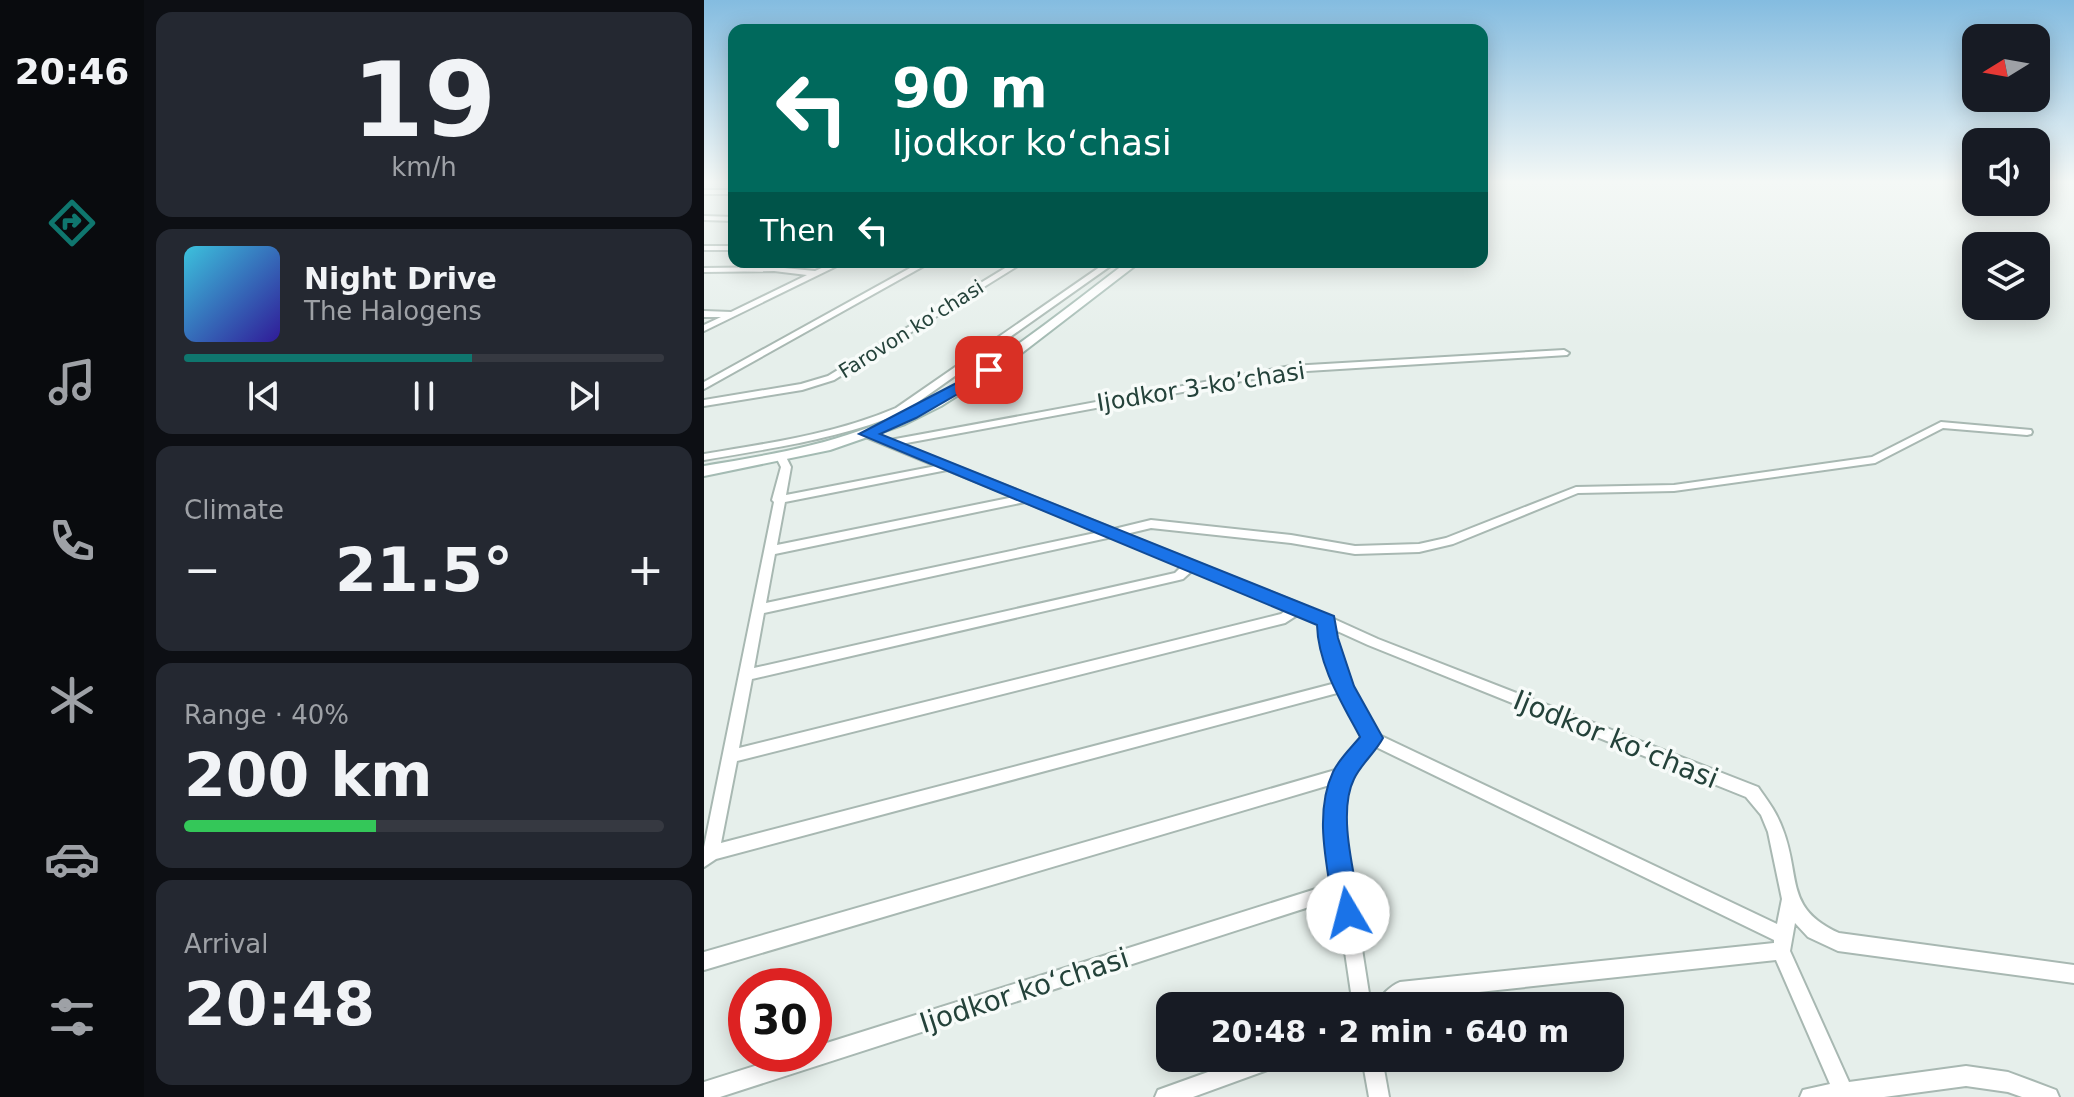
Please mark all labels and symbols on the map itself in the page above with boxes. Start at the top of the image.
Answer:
north arrow [1962,24,2050,112]
street label: Farovon koʻchasi [834,275,988,383]
pin [955,336,1023,404]
street label: Ijodkor 3-koʼchasi [1095,357,1307,417]
street label: Ijodkor koʻchasi [1509,683,1723,796]
position arrow [1306,871,1390,955]
street label: Ijodkor koʻchasi [916,941,1133,1040]
speed limit sign: 30 [728,968,832,1072]

